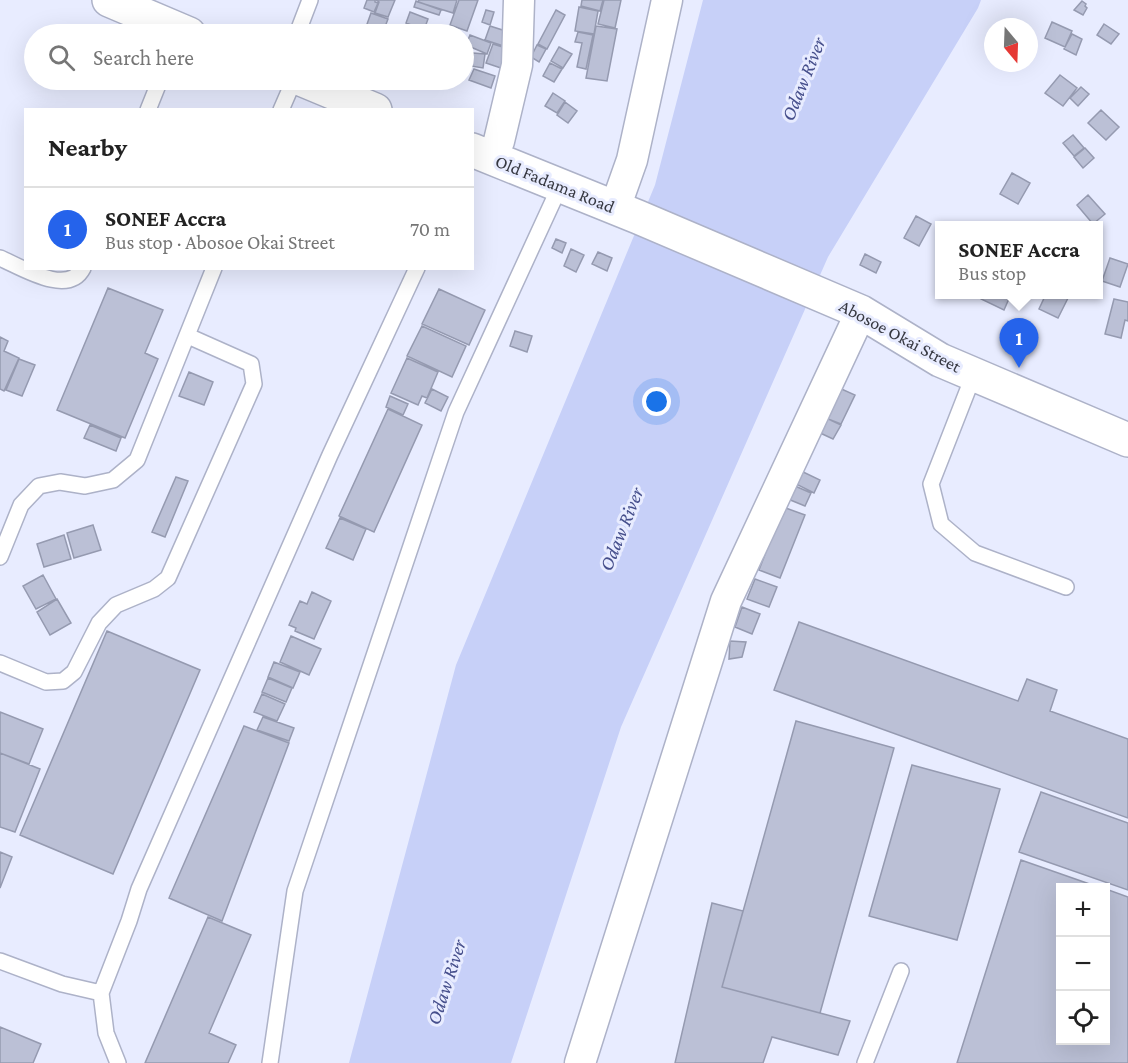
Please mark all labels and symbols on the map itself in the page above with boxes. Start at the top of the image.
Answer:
north arrow [984,18,1038,72]
water label: Odaw River [776,33,830,124]
street label: Old Fadama Road [492,151,618,217]
street label: Abosoe Okai Street [836,296,965,377]
pin: 1 [1000,318,1038,368]
your location [642,387,671,416]
water label: Odaw River [594,483,648,574]
water label: Odaw River [422,936,470,1027]

